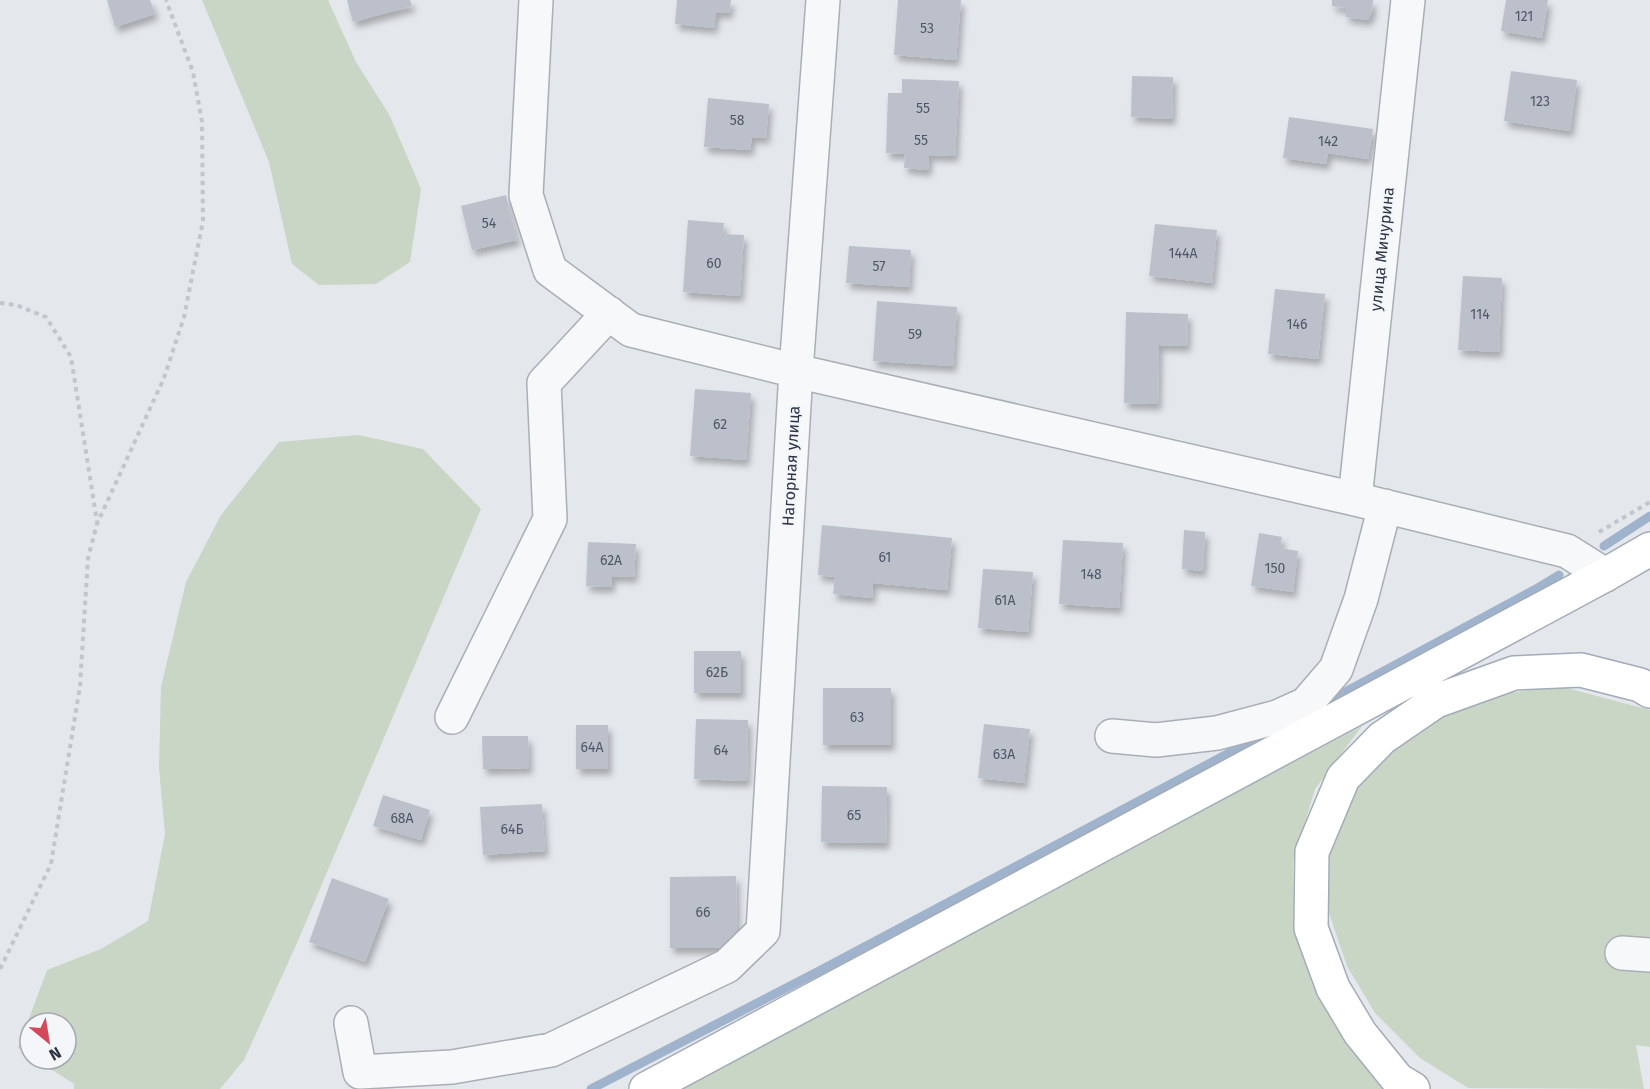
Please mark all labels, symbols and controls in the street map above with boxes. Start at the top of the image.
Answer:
house number: 121 [1515,8,1533,25]
house number: 53 [920,20,934,37]
house number: 123 [1530,93,1550,110]
house number: 55 [916,100,930,117]
house number: 58 [730,112,745,129]
house number: 55 [914,132,928,149]
house number: 142 [1318,133,1338,150]
street label: улица Мичурина [1366,186,1398,312]
house number: 54 [482,215,497,232]
house number: 144А [1169,245,1197,262]
house number: 60 [706,255,722,272]
house number: 57 [873,258,885,275]
house number: 114 [1470,306,1490,323]
house number: 146 [1287,316,1307,333]
house number: 59 [908,326,922,343]
street label: Нагорная улица [778,405,804,527]
house number: 62 [713,416,727,433]
house number: 61 [879,549,891,566]
house number: 62А [600,552,622,569]
house number: 150 [1265,560,1286,577]
house number: 148 [1080,566,1102,583]
house number: 61А [995,592,1015,609]
house number: 62Б [706,664,728,681]
house number: 63 [850,709,864,726]
house number: 64А [581,739,603,756]
house number: 64 [714,742,729,759]
house number: 63А [993,746,1015,763]
house number: 65 [847,807,861,824]
house number: 68А [390,810,414,827]
house number: 64Б [500,821,524,838]
house number: 66 [696,904,710,921]
north arrow [18,1011,78,1071]
text: N [46,1043,65,1064]

